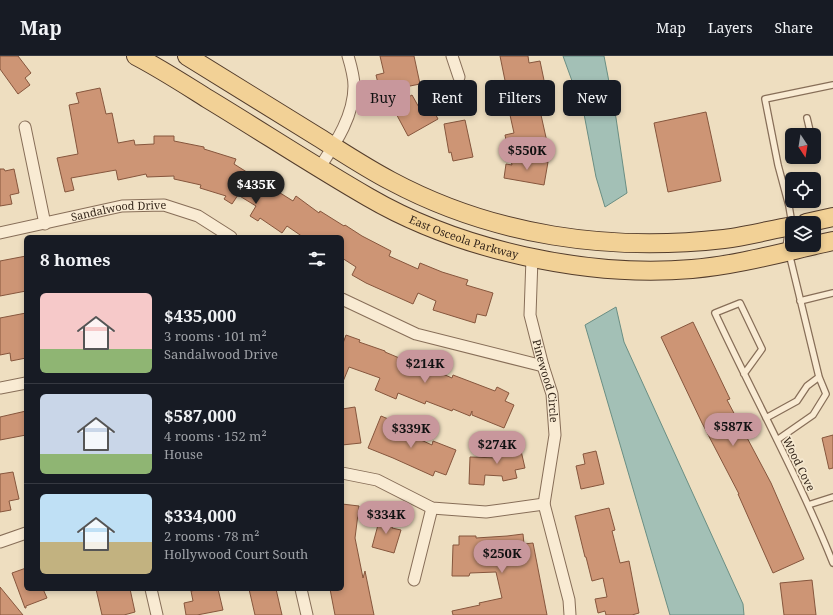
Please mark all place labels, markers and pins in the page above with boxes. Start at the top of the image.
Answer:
pin: $550K [499,137,555,171]
pin: $435K [228,171,284,205]
pin: $214K [397,350,453,384]
pin: $587K [705,413,761,447]
pin: $339K [383,415,439,449]
pin: $274K [469,431,525,465]
pin: $334K [358,501,414,535]
pin: $250K [474,540,530,574]

